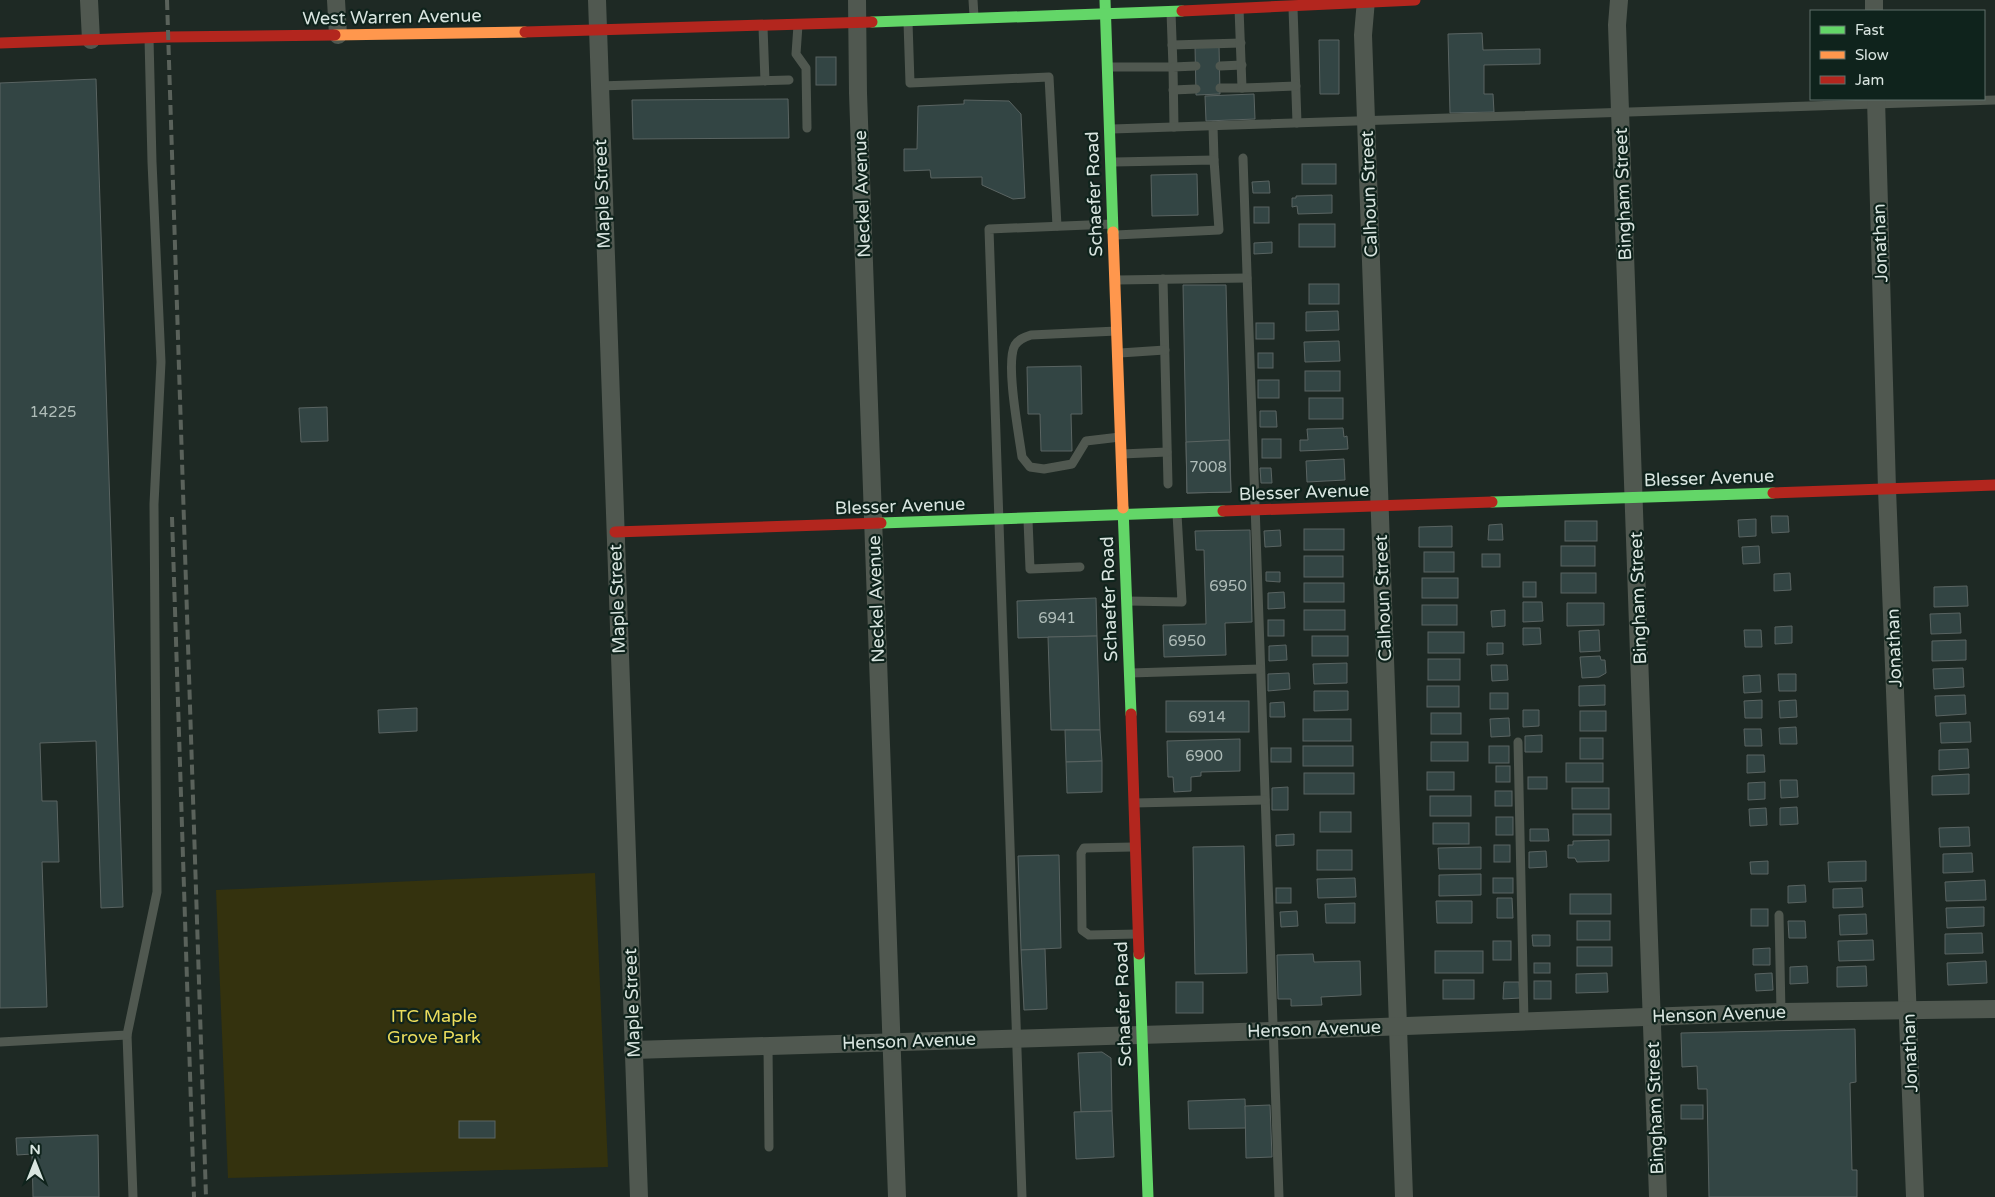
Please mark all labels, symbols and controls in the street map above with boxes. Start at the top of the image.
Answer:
street label: West Warren Avenue [302,4,482,30]
legend [1810,10,1985,100]
text: Fast [1855,21,1885,39]
text: Slow [1855,46,1889,64]
text: Jam [1855,71,1884,89]
street label: Bingham Street [1610,127,1636,261]
street label: Neckel Avenue [849,130,875,258]
street label: Calhoun Street [1356,130,1382,258]
street label: Schaefer Road [1081,131,1107,257]
street label: Maple Street [589,139,615,249]
street label: Jonathan [1868,203,1892,283]
house number: 14225 [29,403,77,421]
house number: 7008 [1189,458,1227,476]
street label: Blesser Avenue [1643,465,1775,491]
street label: Blesser Avenue [1238,479,1370,505]
street label: Blesser Avenue [834,493,966,519]
street label: Bingham Street [1625,531,1651,665]
street label: Calhoun Street [1370,534,1396,662]
street label: Neckel Avenue [863,535,889,663]
street label: Schaefer Road [1096,536,1122,662]
street label: Maple Street [604,544,630,654]
house number: 6950 [1209,577,1247,595]
street label: Jonathan [1882,608,1906,688]
house number: 6941 [1038,609,1076,627]
house number: 6950 [1168,632,1206,650]
house number: 6914 [1188,708,1226,726]
house number: 6900 [1185,747,1223,765]
street label: Schaefer Road [1110,941,1136,1067]
street label: Maple Street [619,948,645,1058]
street label: Henson Avenue [1652,1001,1786,1027]
park label: ITC Maple Grove Park [387,1005,481,1048]
street label: Jonathan [1898,1013,1922,1093]
street label: Henson Avenue [1247,1016,1381,1042]
street label: Henson Avenue [842,1028,976,1054]
street label: Bingham Street [1642,1041,1668,1175]
north arrow [10,1137,60,1187]
text: N [29,1141,41,1158]

